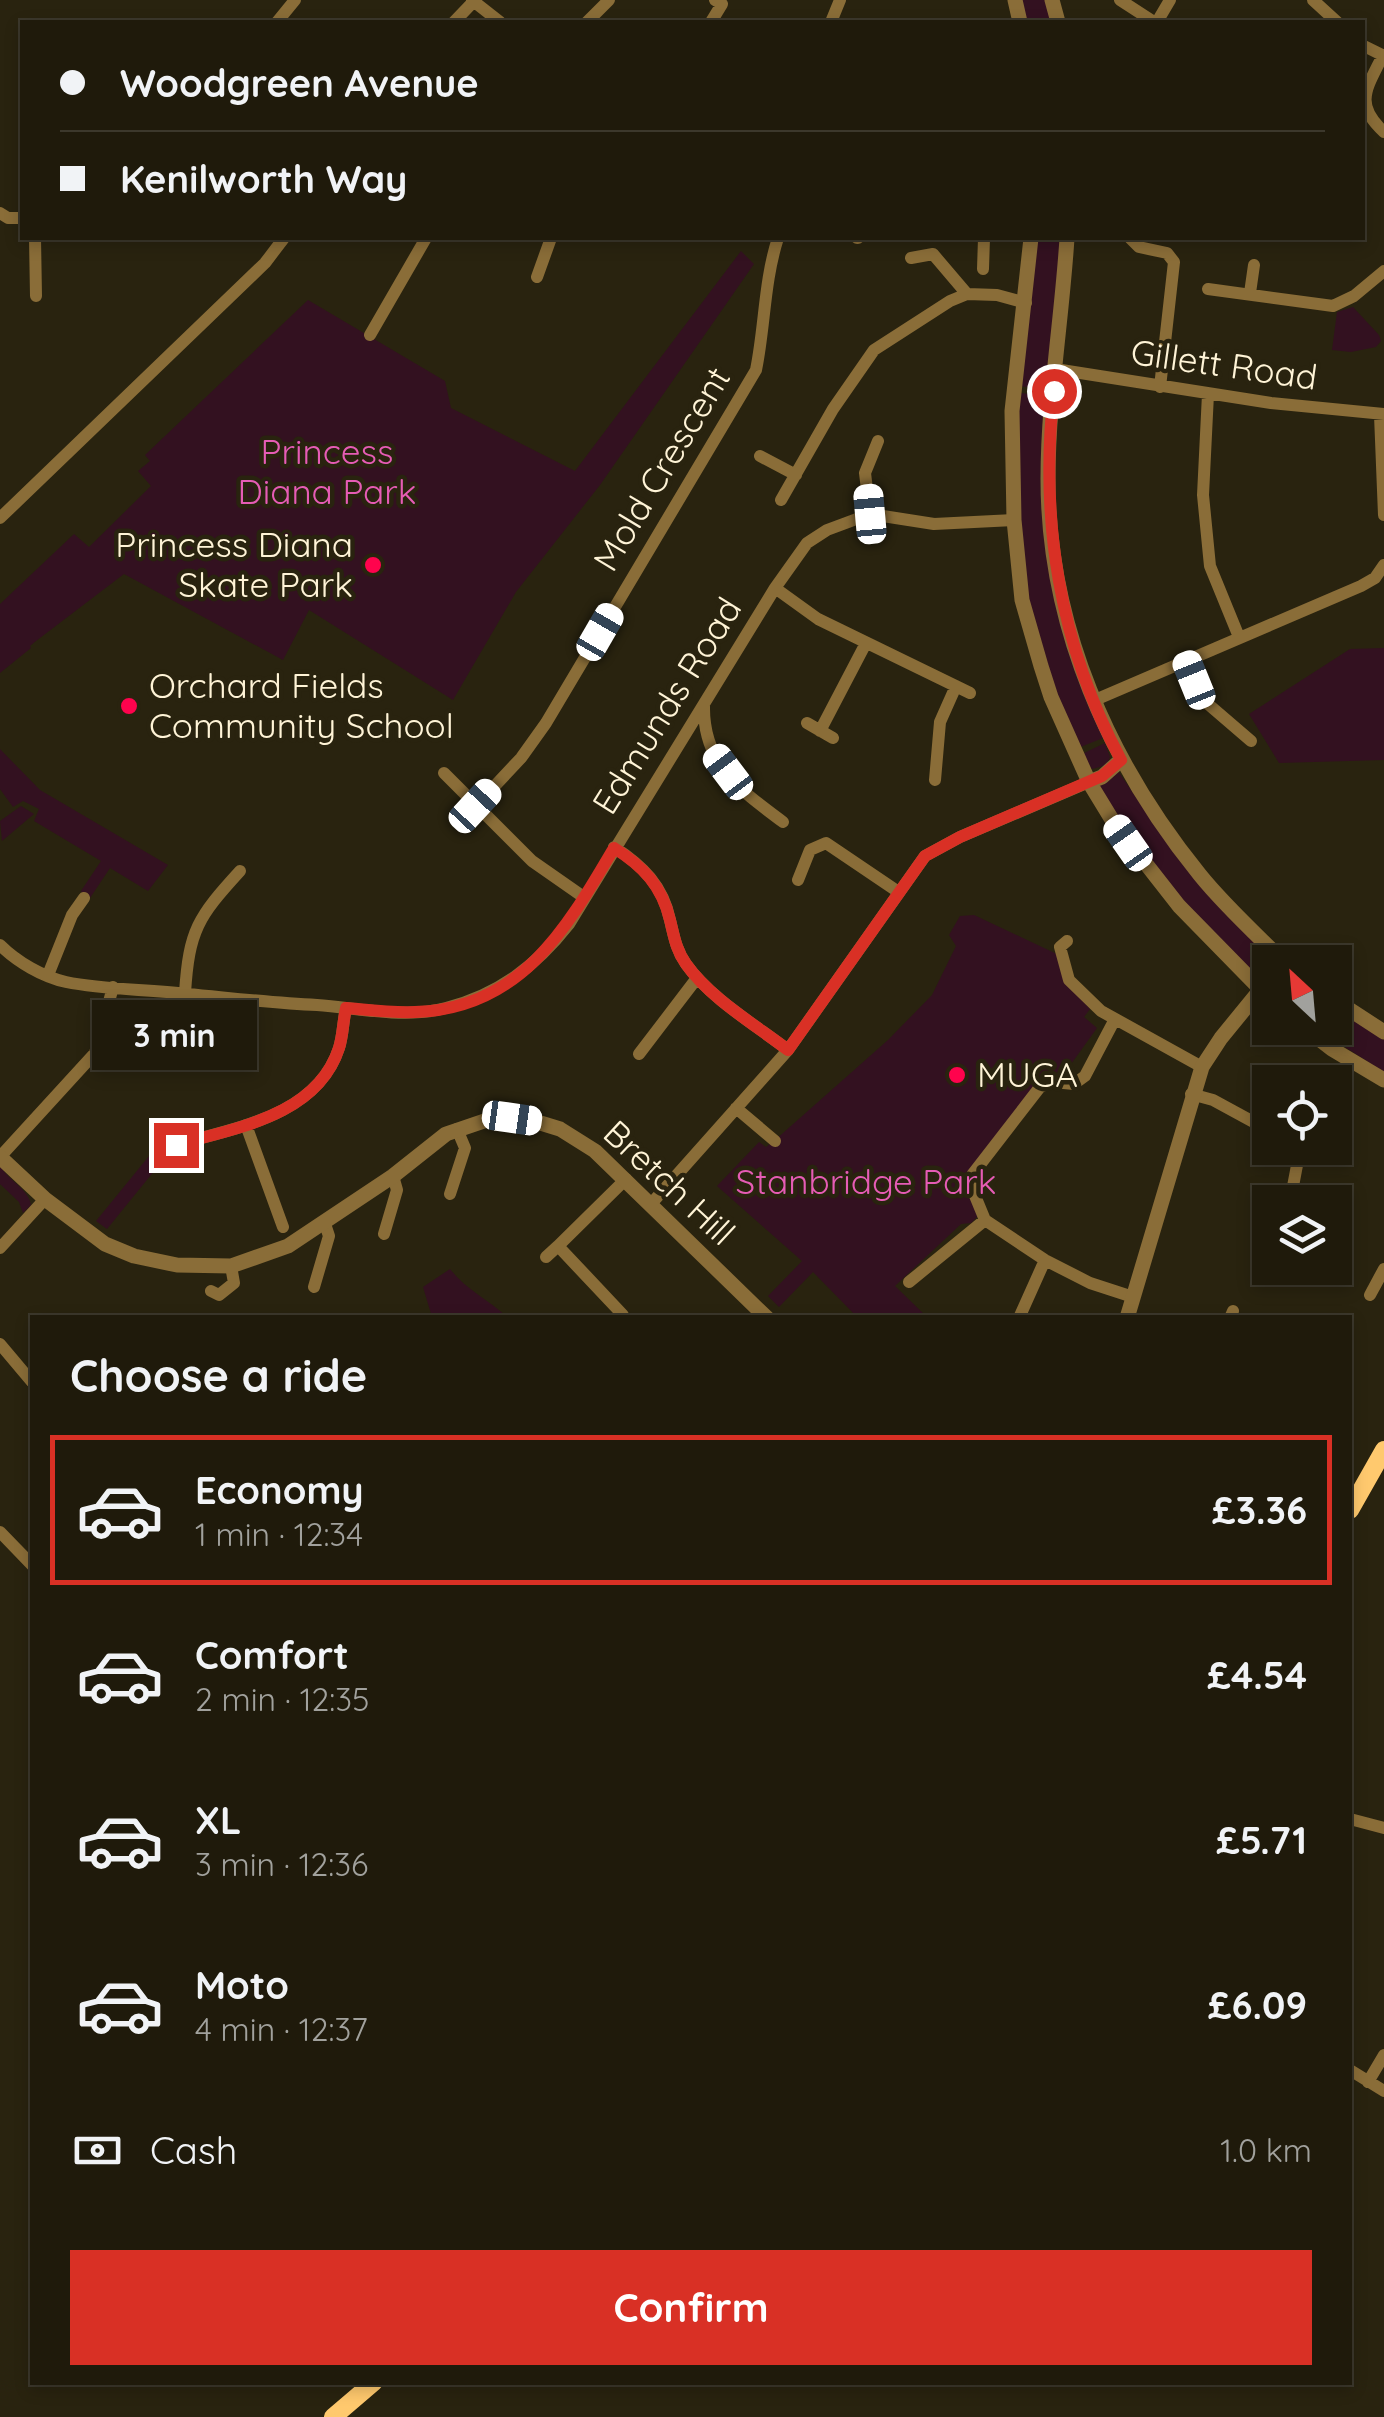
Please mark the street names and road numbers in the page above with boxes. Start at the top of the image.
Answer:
street label: Gillett Road [1128,329,1320,399]
street label: Mold Crescent [583,358,739,579]
street label: Edmunds Road [582,589,750,822]
street label: Bretch Hill [595,1110,744,1254]

